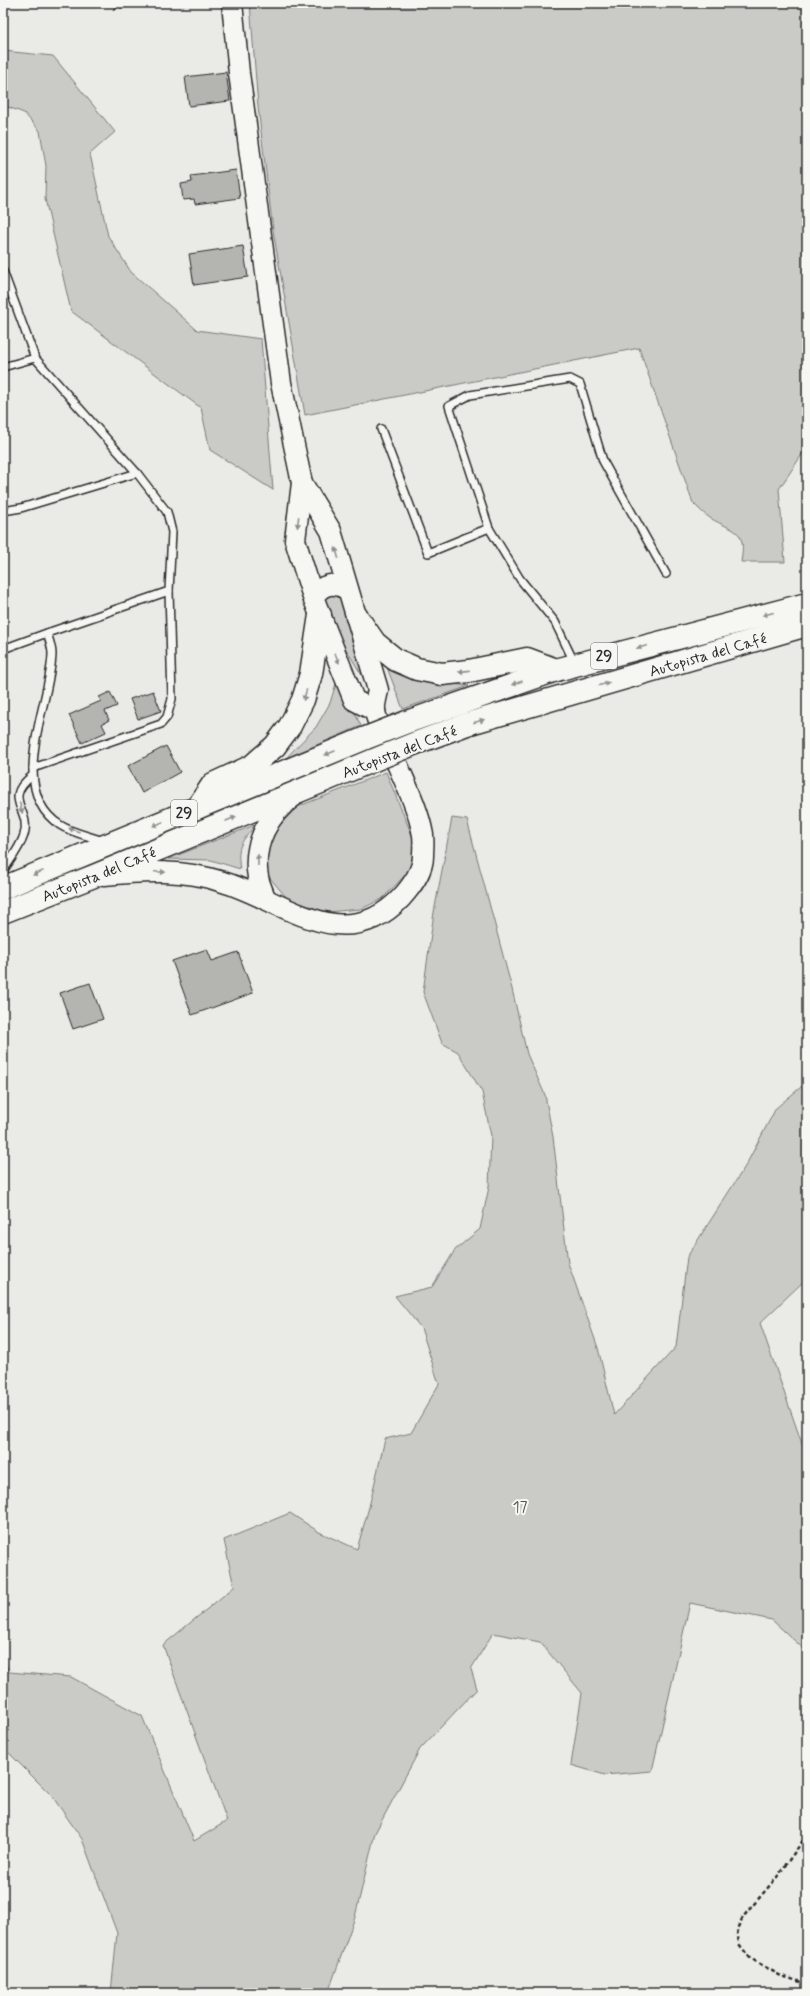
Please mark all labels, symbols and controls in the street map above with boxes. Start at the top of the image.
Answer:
one-way arrow [294,516,301,528]
one-way arrow [334,546,340,558]
one-way arrow [762,611,774,617]
street label: Autopista del Café [647,628,769,682]
road number: 29 [591,643,617,669]
one-way arrow [636,644,648,650]
one-way arrow [335,653,341,665]
one-way arrow [458,668,470,675]
one-way arrow [511,680,523,686]
one-way arrow [598,681,610,687]
one-way arrow [302,689,308,701]
one-way arrow [473,718,485,724]
street label: Autopista del Café [339,721,460,784]
one-way arrow [323,750,335,756]
road number: 29 [171,800,197,826]
one-way arrow [18,803,24,815]
one-way arrow [225,816,236,822]
one-way arrow [152,821,163,827]
one-way arrow [68,827,80,833]
street label: Autopista del Café [39,842,159,908]
one-way arrow [254,854,261,866]
one-way arrow [154,869,167,875]
one-way arrow [31,871,43,877]
park label: 17 [512,1497,528,1518]

